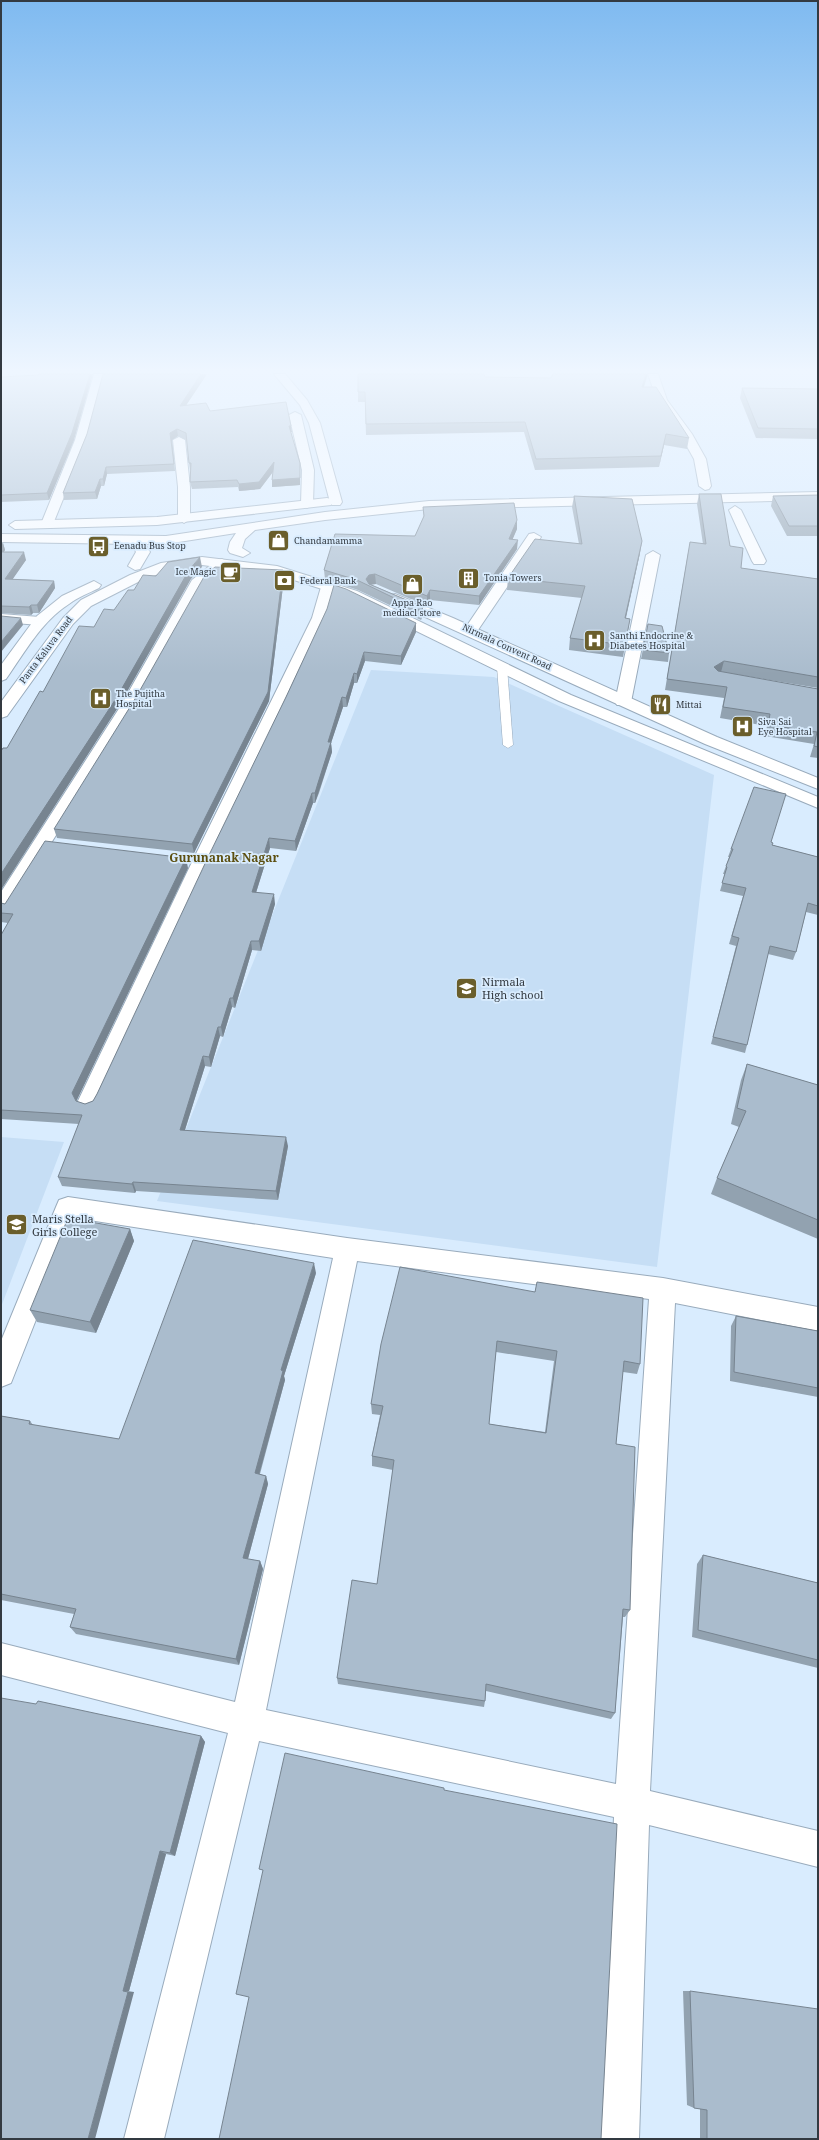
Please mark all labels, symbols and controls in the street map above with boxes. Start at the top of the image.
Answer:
shop icon: Chandamamma [265,528,291,554]
bus stop icon: Eenadu Bus Stop [86,533,112,559]
place label: Chandamamma [294,534,362,547]
place label: Eenadu Bus Stop [114,539,186,552]
cafe icon: Ice Magic [218,559,244,585]
place label: Ice Magic [175,565,217,578]
building icon: Tonia Towers [456,565,482,591]
bank icon: Federal Bank [271,568,297,594]
shop icon: Appa Rao mediacl store [399,571,425,597]
place label: Tonia Towers [484,571,541,584]
place label: Federal Bank [300,574,357,587]
place label: Appa Rao mediacl store [383,596,441,619]
street label: Panta Kaluva Road [16,613,75,686]
street label: Nirmala Convent Road [460,620,554,673]
hospital icon: Santhi Endocrine & Diabetes Hospital [581,628,607,654]
place label: Santhi Endocrine & Diabetes Hospital [610,629,694,652]
hospital icon: The Pujitha Hospital [87,686,113,712]
place label: The Pujitha Hospital [116,687,165,710]
restaurant icon: Mittai [648,692,674,718]
place label: Mittai [676,698,702,711]
hospital icon: Siva Sai Eye Hospital [730,714,756,740]
place label: Siva Sai Eye Hospital [758,715,812,738]
district label: Gurunanak Nagar [169,849,279,866]
place label: Nirmala High school [482,974,544,1002]
school or university icon: Nirmala High school [453,975,479,1001]
place label: Maris Stella Girls College [32,1211,98,1239]
school or university icon: Maris Stella Girls College [4,1212,30,1238]

